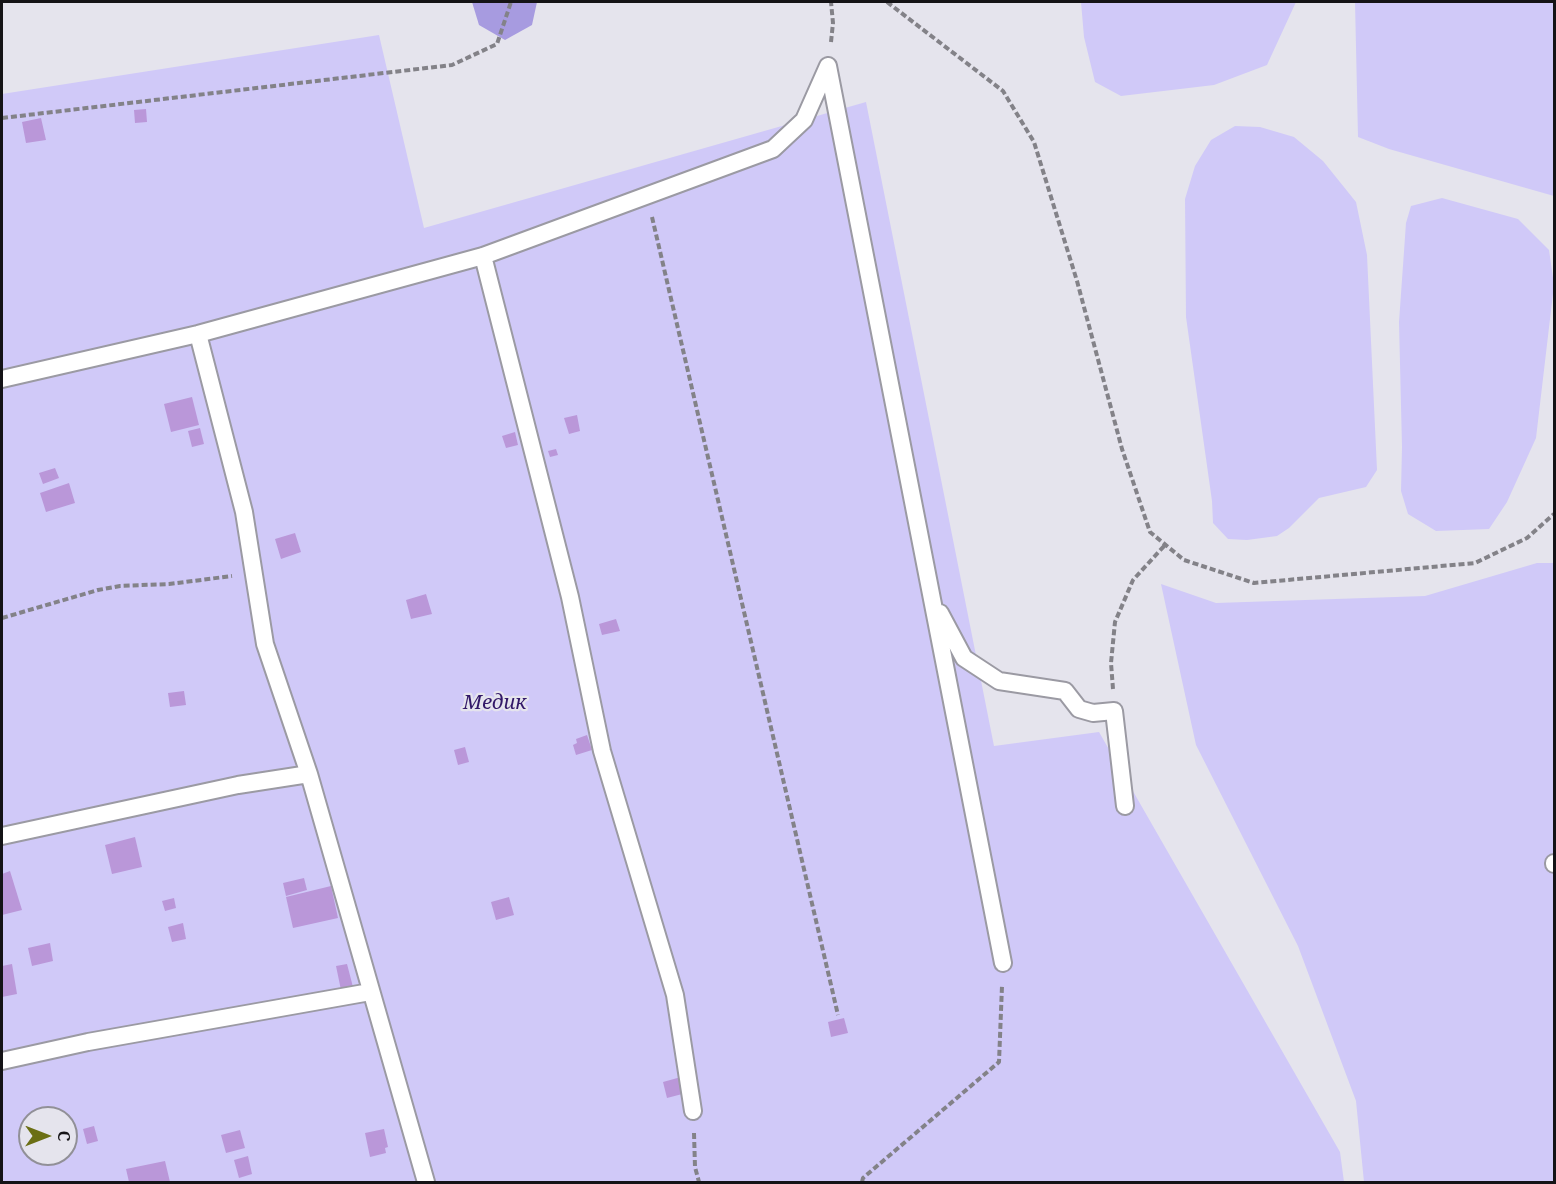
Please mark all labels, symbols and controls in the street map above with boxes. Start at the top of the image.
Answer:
park label: Медик [463,691,527,715]
north arrow [18,1106,78,1166]
text: С [53,1131,75,1141]

